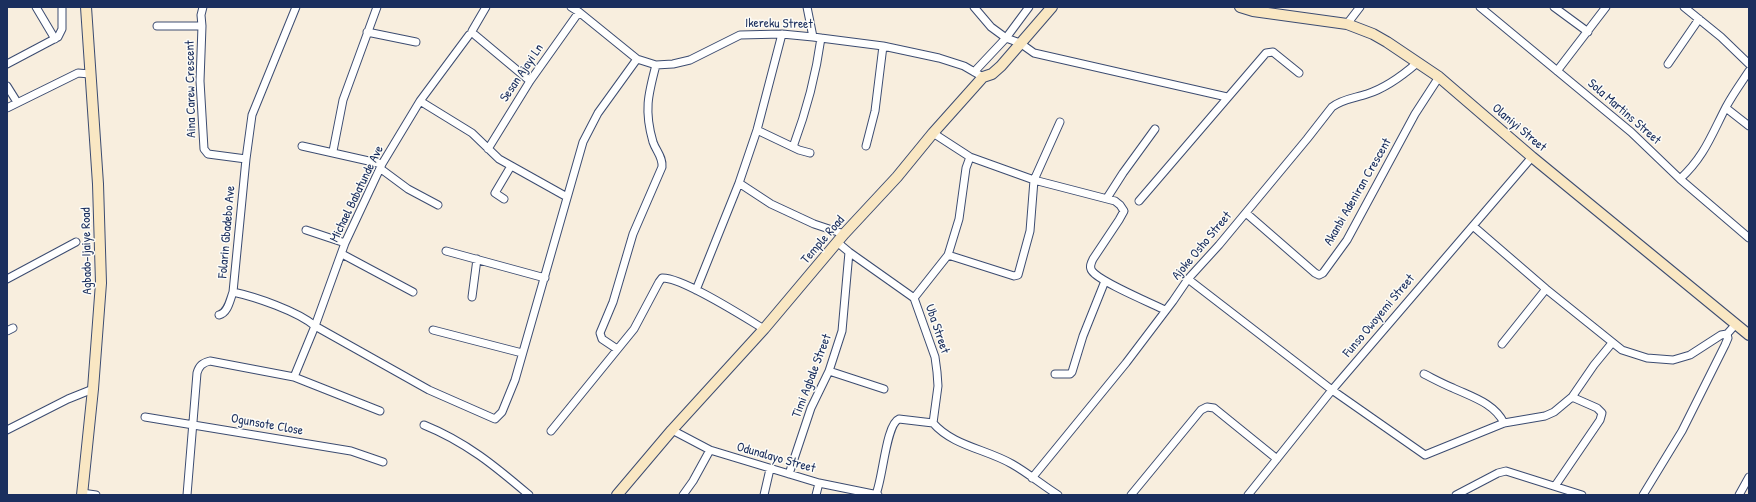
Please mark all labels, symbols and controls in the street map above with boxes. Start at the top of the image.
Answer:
street label: Ikereku Street [745,16,813,32]
street label: Aina Carew Crescent [182,40,200,138]
street label: Sesan Ajayi Ln [497,41,547,105]
street label: Sola Martins Street [1584,76,1664,148]
street label: Olaniyi Street [1489,101,1549,155]
street label: Akanbi Adeniran Crescent [1321,136,1395,248]
street label: Michael Babatunde Ave [327,143,387,245]
street label: Folarin Gbadebo Ave [215,185,239,279]
street label: Agbado-Ijaiye Road [78,207,96,295]
street label: Ajoke Osho Street [1169,209,1235,283]
street label: Temple Road [798,213,848,267]
street label: Funso Owoyemi Street [1340,271,1418,361]
street label: Uba Street [921,302,953,356]
street label: Timi Agbale Street [789,332,835,420]
street label: Ogunsote Close [230,411,304,439]
street label: Odunalayo Street [735,439,817,477]

